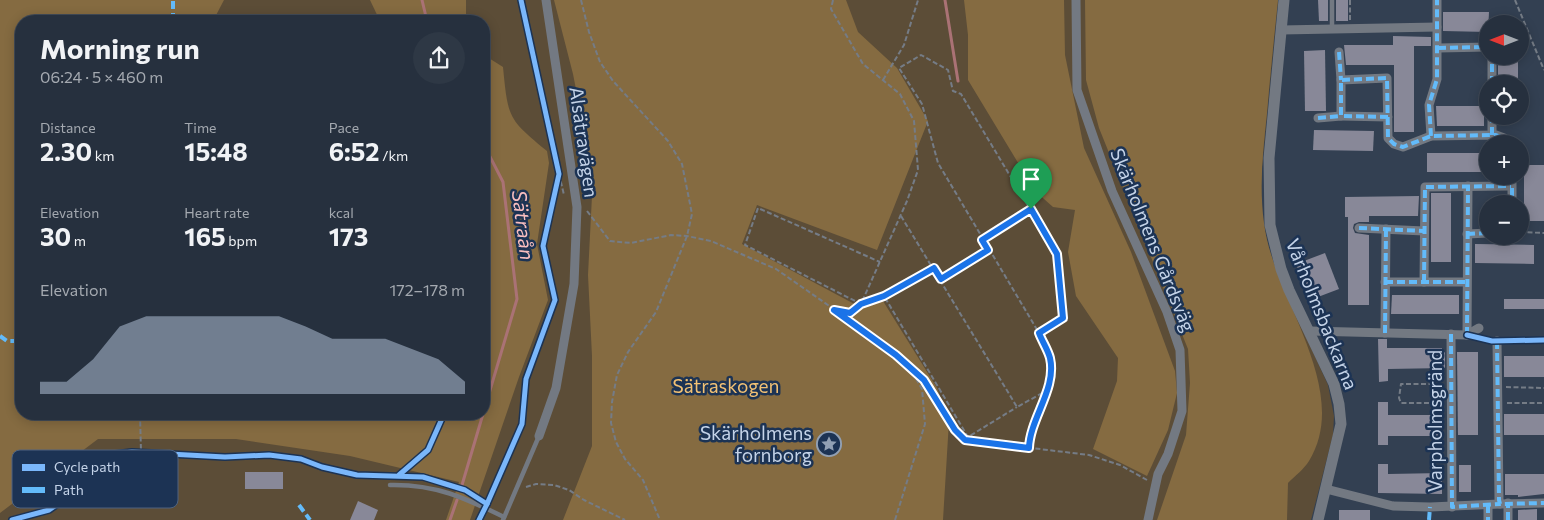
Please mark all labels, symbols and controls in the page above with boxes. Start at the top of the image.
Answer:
north arrow [1479,15,1529,65]
map controls [1479,15,1529,245]
text: Morning run [40,31,200,65]
button: share [413,32,465,84]
text: 06:24 · 5 × 460 m [40,67,163,86]
button: locate [1479,75,1529,125]
street label: Alsätravägen [565,85,604,199]
text: Distance [40,119,96,136]
text: Time [184,119,217,136]
text: Pace [329,119,359,136]
button: + [1479,135,1529,185]
text: 2.30 [40,136,92,166]
text: 15:48 [184,136,248,166]
text: 6:52 [329,136,380,166]
street label: Skärholmens Gårdsväg [1106,145,1201,335]
text: km [92,147,115,164]
text: /km [380,147,408,164]
pin [1010,158,1052,209]
icon: arrive [1017,165,1045,193]
water label: Sätraån [508,188,540,261]
button: − [1479,195,1529,245]
text: Elevation [40,204,99,221]
text: Heart rate [184,204,249,221]
text: kcal [329,204,354,221]
text: 30 [40,221,71,251]
text: 165 [184,221,226,251]
text: 173 [329,221,368,251]
text: m [71,232,86,249]
text: bpm [226,232,257,249]
street label: Vårholmsbackarna [1282,235,1363,393]
text: Elevation [40,280,108,299]
text: 172–178 m [389,280,465,299]
street label: Varpholmsgränd [1423,350,1446,492]
park label: Sätraskogen [672,374,780,397]
place label: Skärholmens fornborg [700,421,812,466]
place icon: Skärholmens fornborg [816,431,842,457]
legend [12,450,178,508]
text: Cycle path [54,458,120,475]
text: Path [54,481,84,498]

